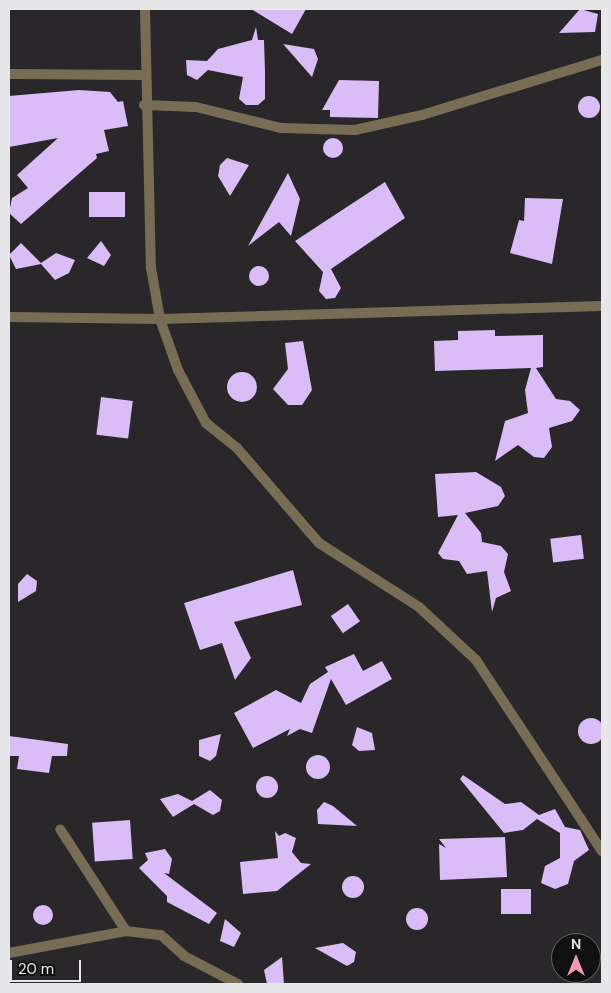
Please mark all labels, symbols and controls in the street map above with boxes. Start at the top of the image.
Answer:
north arrow [551,933,601,983]
text: N [571,935,581,953]
scale bar [12,950,84,982]
text: 20 m [18,959,54,979]

